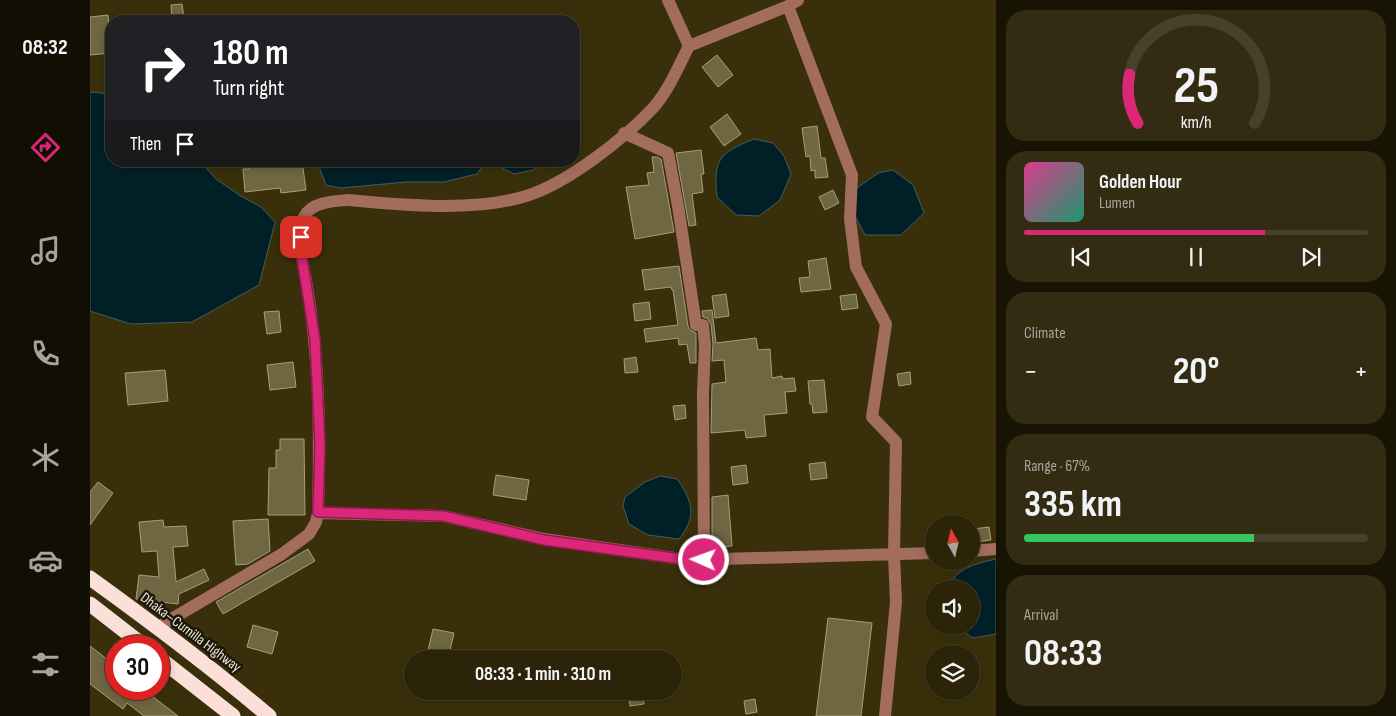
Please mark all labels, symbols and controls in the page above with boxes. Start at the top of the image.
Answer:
text: 180 m [213,32,289,75]
text: 08:32 [22,34,68,61]
icon: right [130,35,195,100]
text: 25 [1173,55,1219,118]
text: Turn right [213,75,284,102]
text: km/h [1181,112,1211,133]
icon: directions [28,130,63,165]
icon: arrive [171,130,199,158]
text: Then [130,133,161,156]
text: Golden Hour [1099,171,1182,194]
text: Lumen [1099,194,1135,213]
pin [280,216,322,258]
icon: arrive [287,223,315,251]
icon: music [28,233,63,268]
icon: previous [1067,243,1095,271]
icon: pause [1182,243,1210,271]
icon: next [1297,243,1325,271]
text: Climate [1024,324,1066,343]
icon: phone [28,336,63,371]
text: 20° [1173,349,1219,394]
text: − [1024,355,1038,388]
text: + [1354,355,1368,388]
icon: climate [28,440,63,475]
text: Range · 67% [1024,457,1090,476]
text: 335 km [1024,482,1122,527]
north arrow [925,515,980,570]
map controls [925,515,980,700]
position arrow [677,533,729,585]
icon: car [28,543,63,578]
button: sound [925,580,980,635]
street label: Dhaka–Cumilla Highway [136,588,245,677]
text: Arrival [1024,606,1058,625]
text: 08:33 [1024,631,1103,676]
speed limit sign: 30 [105,635,170,700]
button: layers [925,645,980,700]
icon: filters [28,647,63,682]
text: 08:33 · 1 min · 310 m [475,663,611,686]

